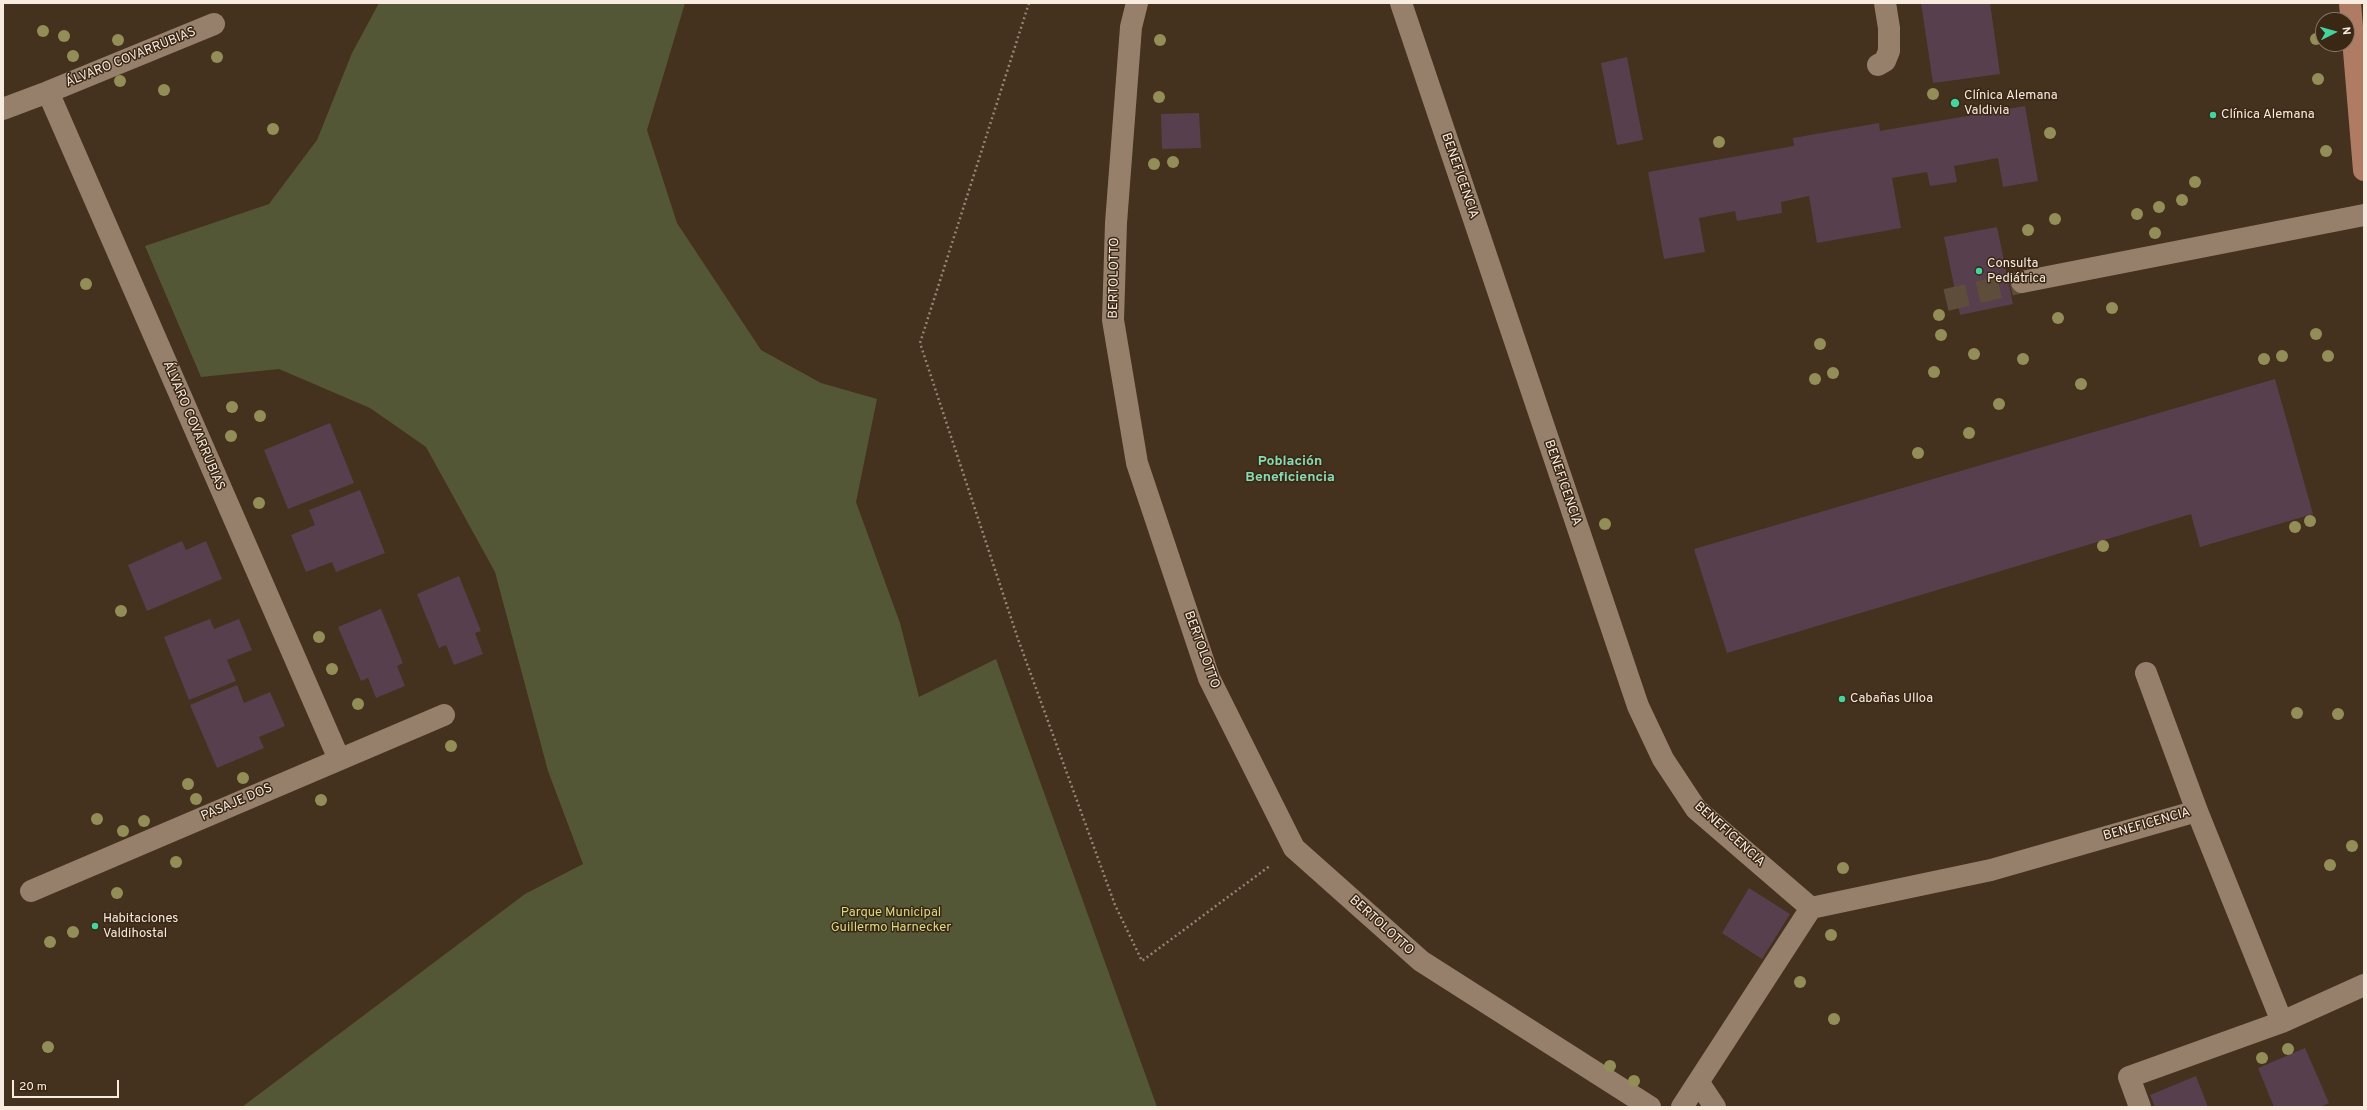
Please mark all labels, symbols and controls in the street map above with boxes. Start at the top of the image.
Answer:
north arrow [2315,12,2355,52]
street label: ÁLVARO COVARRUBIAS [64,25,198,91]
text: N [2339,26,2353,36]
place label: Clínica Alemana Valdivia [1964,88,2058,119]
marker: Clínica Alemana Valdivia [1949,97,1961,109]
place label: Clínica Alemana [2221,107,2315,123]
marker: Clínica Alemana [2208,110,2218,120]
street label: BENEFICENCIA [1437,131,1481,221]
street label: BERTOLOTTO [1106,237,1124,319]
place label: Consulta Pediátrica [1987,256,2046,287]
marker: Consulta Pediátrica [1974,266,1984,276]
street label: ÁLVARO COVARRUBIAS [159,359,227,493]
street label: BENEFICENCIA [1540,438,1584,528]
district label: Población Beneficiencia [1245,454,1335,486]
street label: BERTOLOTTO [1180,609,1222,691]
place label: Cabañas Ulloa [1850,691,1933,707]
marker: Cabañas Ulloa [1837,694,1847,704]
street label: PASAJE DOS [199,781,275,825]
street label: BENEFICENCIA [1690,799,1768,871]
street label: BENEFICENCIA [2102,805,2192,845]
street label: BERTOLOTTO [1346,893,1416,959]
park label: Parque Municipal Guillermo Harnecker [831,905,951,936]
place label: Habitaciones Valdihostal [103,911,178,942]
marker: Habitaciones Valdihostal [90,921,100,931]
scale bar [14,1072,121,1098]
text: 20 m [19,1079,47,1095]

